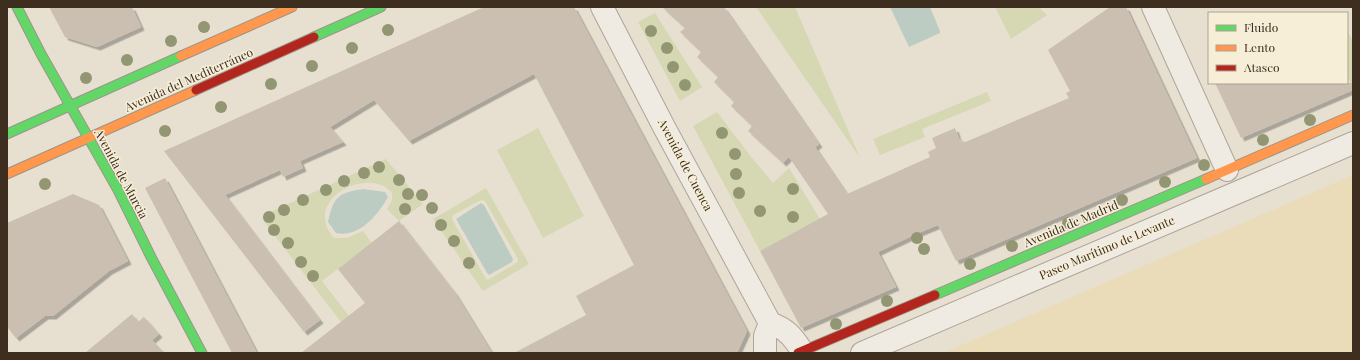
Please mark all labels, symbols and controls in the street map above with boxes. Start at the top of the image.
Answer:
legend [1208,12,1348,84]
text: Fluido [1244,19,1279,35]
text: Lento [1244,39,1276,55]
street label: Avenida del Mediterráneo [121,43,256,115]
text: Atasco [1243,59,1280,75]
street label: Avenida de Cuenca [654,115,717,213]
street label: Avenida de Murcia [91,125,152,221]
street label: Avenida de Madrid [1020,196,1120,251]
street label: Paseo Marítimo de Levante [1037,211,1177,283]

